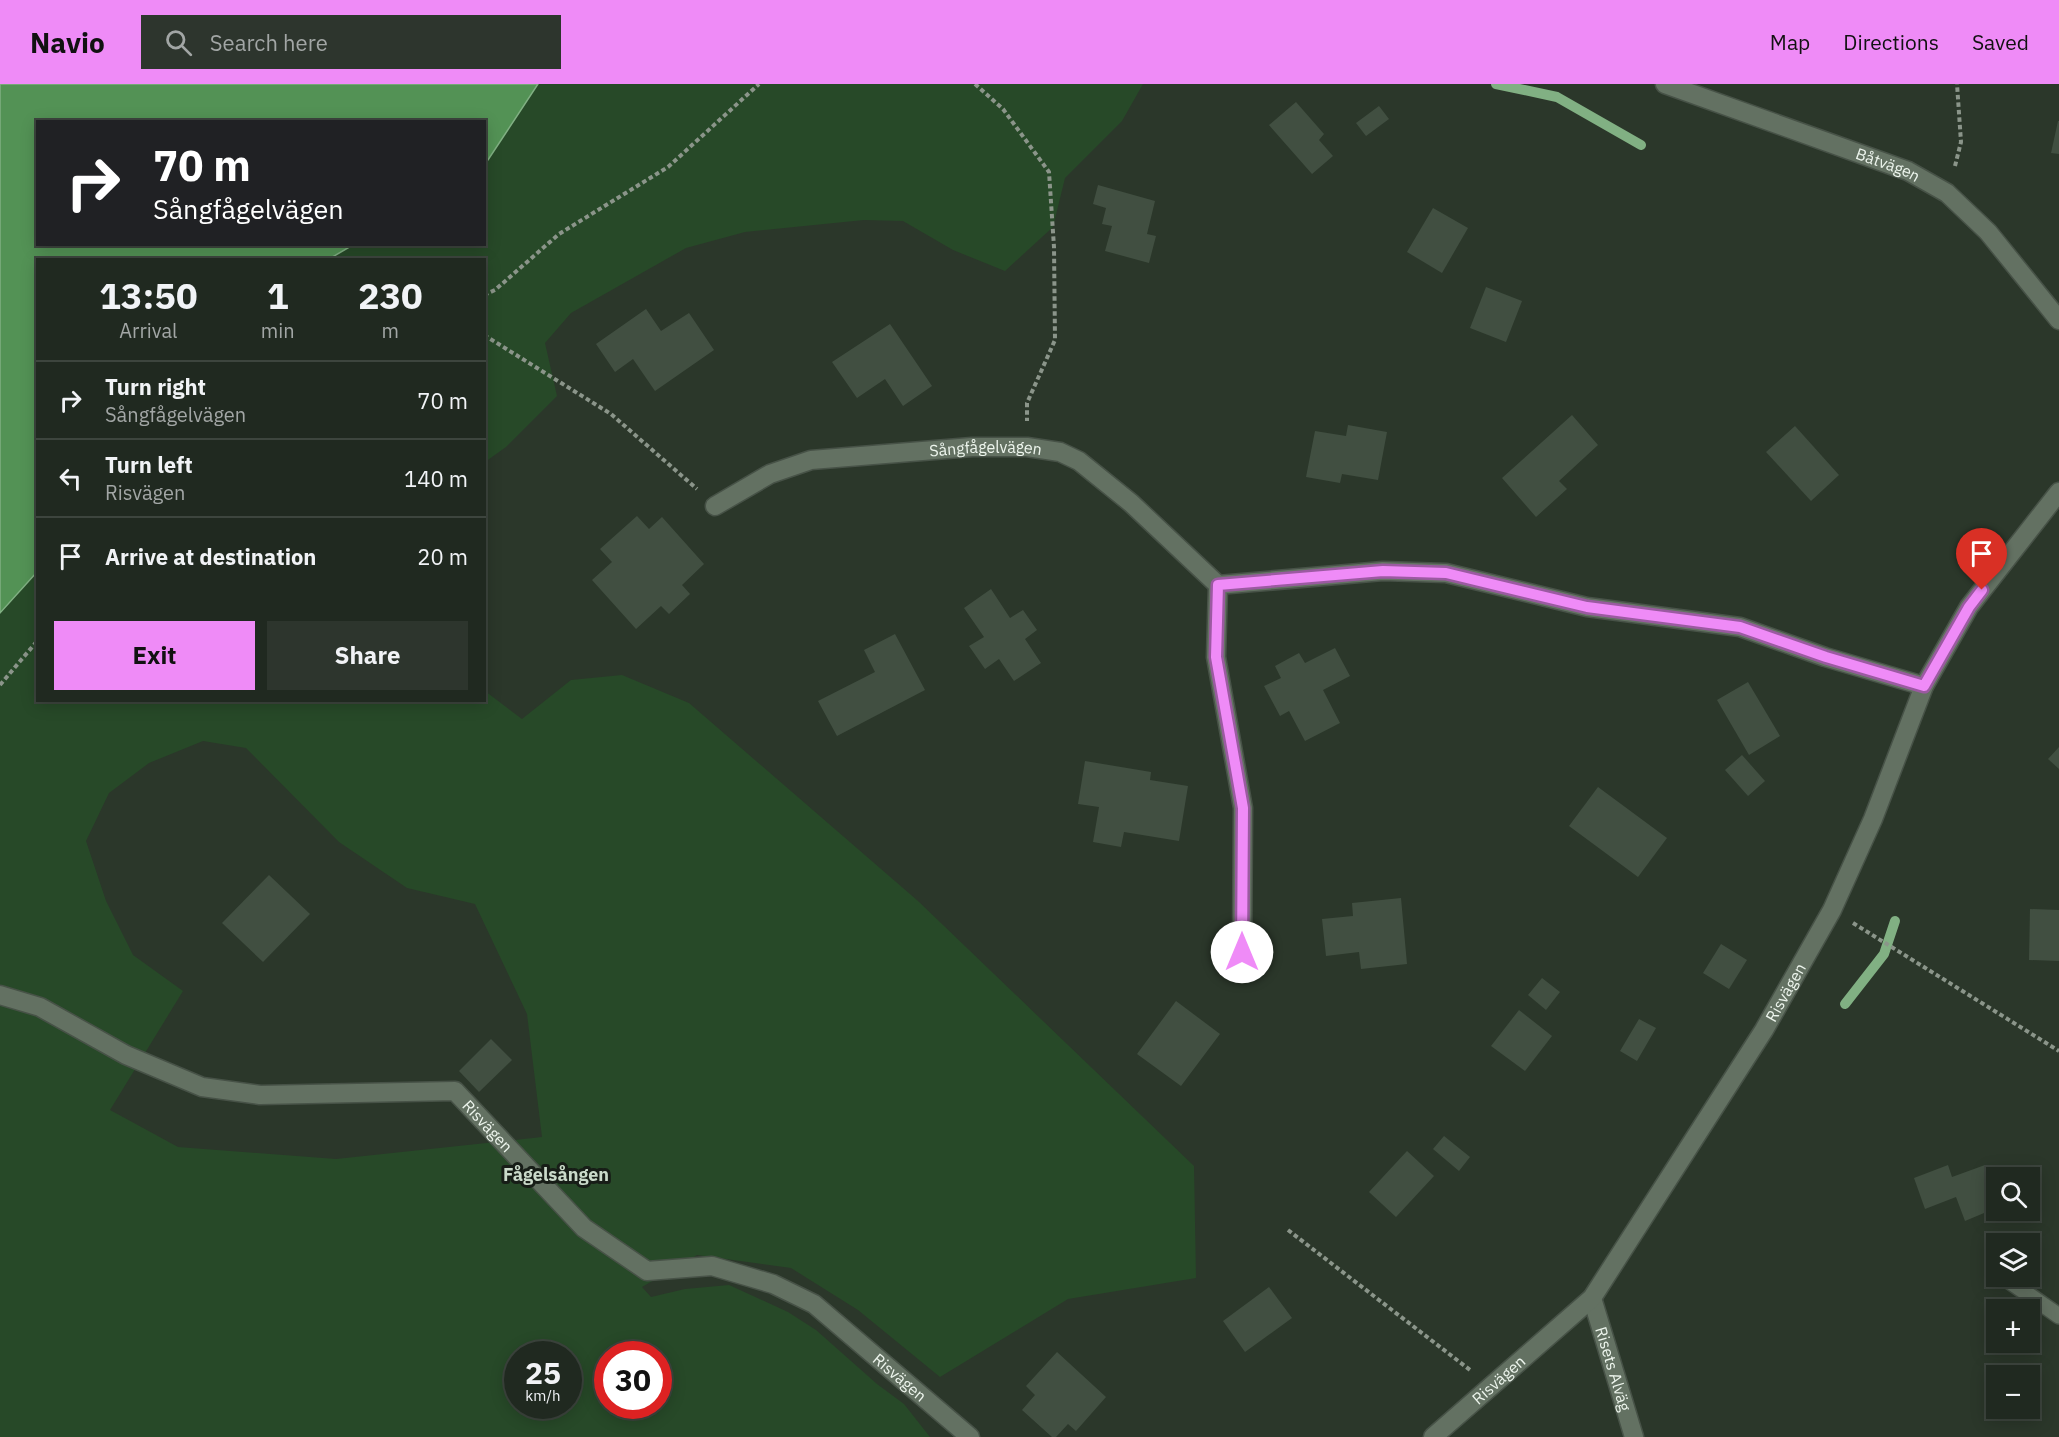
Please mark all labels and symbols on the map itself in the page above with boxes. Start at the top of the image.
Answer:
street label: Båtvägen [1853,143,1924,186]
street label: Sångfågelvägen [928,437,1043,460]
pin [1956,528,2007,590]
position arrow [1210,920,1274,984]
street label: Risvägen [1761,959,1810,1025]
street label: Risvägen [458,1095,517,1156]
district label: Fågelsången [503,1163,609,1186]
street label: Risets Alväg [1591,1324,1636,1414]
speed limit sign: 30 [594,1341,672,1419]
street label: Risvägen [869,1349,931,1406]
street label: Risvägen [1468,1351,1529,1408]

